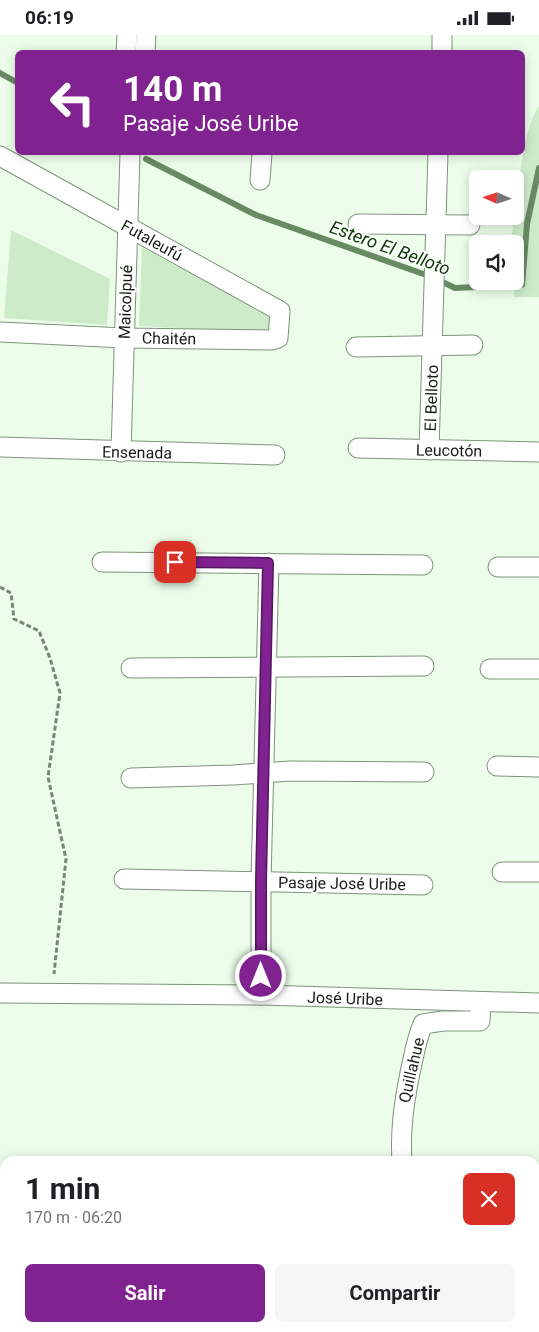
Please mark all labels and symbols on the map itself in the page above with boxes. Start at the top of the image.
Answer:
north arrow [469,170,524,225]
street label: Futaleufú [118,216,186,265]
water label: Estero El Belloto [327,216,453,279]
street label: Maicolpué [115,265,136,339]
street label: Chaitén [142,329,196,348]
street label: El Belloto [421,364,442,432]
street label: Leucotón [416,440,482,461]
street label: Ensenada [102,442,172,463]
pin [154,541,196,583]
street label: Pasaje José Uribe [278,873,406,894]
position arrow [234,949,286,1001]
street label: José Uribe [307,988,383,1009]
street label: Quillahue [395,1036,428,1105]

